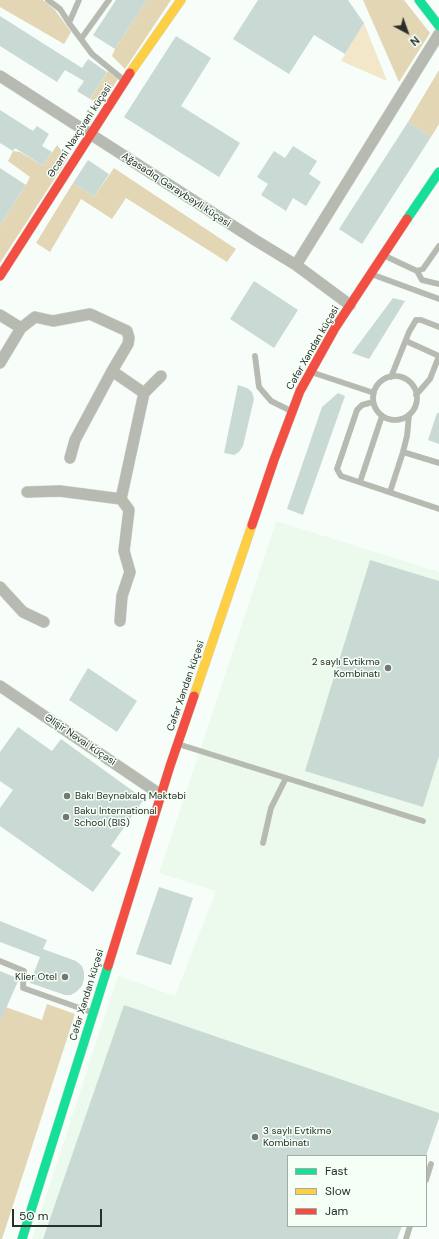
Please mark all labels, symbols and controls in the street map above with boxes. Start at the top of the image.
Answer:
north arrow [387,12,427,52]
text: N [407,33,422,49]
street label: Əcəmi Naxçivani küçəsi [45,82,115,180]
street label: Ağasadıq Gəraybəyli küçəsi [119,150,233,230]
street label: Cəfər Xəndan küçəsi [284,304,342,392]
street label: Cəfər Xəndan küçəsi [165,639,207,733]
place label: 2 saylı Evtikmə Kombinatı [312,656,380,680]
marker: 2 saylı Evtikmə Kombinatı [383,663,393,673]
street label: Əlişir Nəvai küçəsi [42,712,118,768]
place label: Bakı Beynəlxalq Məktəbi [75,790,186,802]
marker: Bakı Beynəlxalq Məktəbi [62,791,72,801]
place label: Baku International School (BIS) [74,805,157,828]
marker: Baku International School (BIS) [61,812,71,822]
street label: Cəfər Xəndan küçəsi [67,948,107,1042]
place label: Klier Otel [15,971,57,983]
marker: Klier Otel [60,972,70,982]
place label: 3 saylı Evtikmə Kombinatı [263,1125,331,1148]
marker: 3 saylı Evtikmə Kombinatı [250,1132,260,1142]
legend [287,1155,427,1227]
text: Fast [325,1163,348,1179]
text: Slow [325,1183,351,1199]
scale bar [14,1201,104,1227]
text: Jam [325,1203,348,1219]
text: 50 m [19,1208,48,1224]

